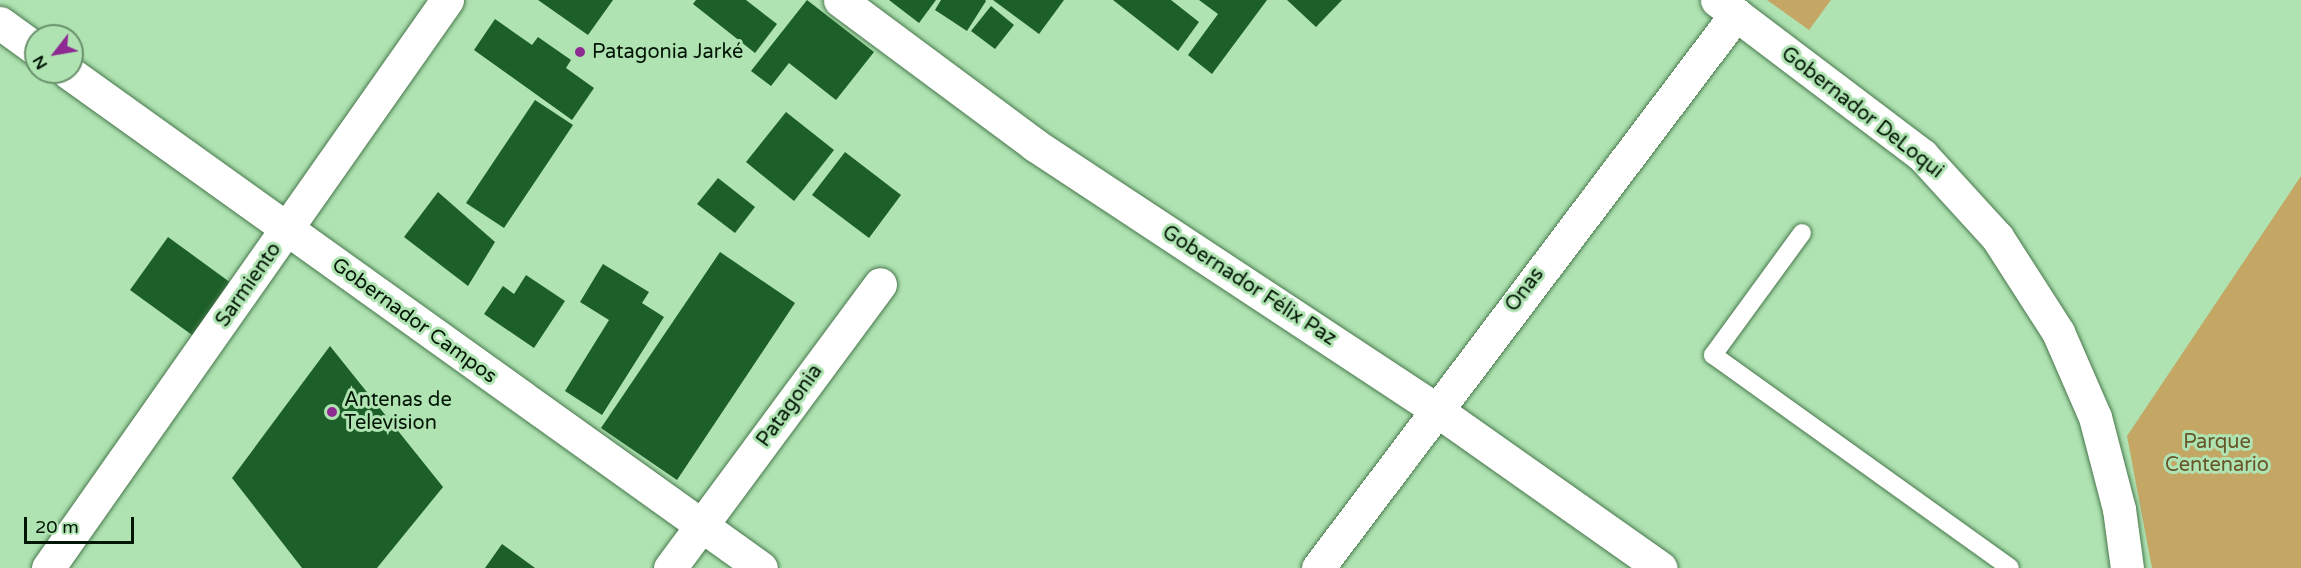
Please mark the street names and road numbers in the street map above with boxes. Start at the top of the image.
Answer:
street label: Gobernador DeLoqui [1776,42,1948,184]
street label: Gobernador Félix Paz [1157,221,1341,351]
street label: Sarmiento [211,238,287,332]
street label: Gobernador Campos [327,253,501,389]
street label: Onas [1501,263,1549,317]
street label: Patagonia [752,360,828,452]

